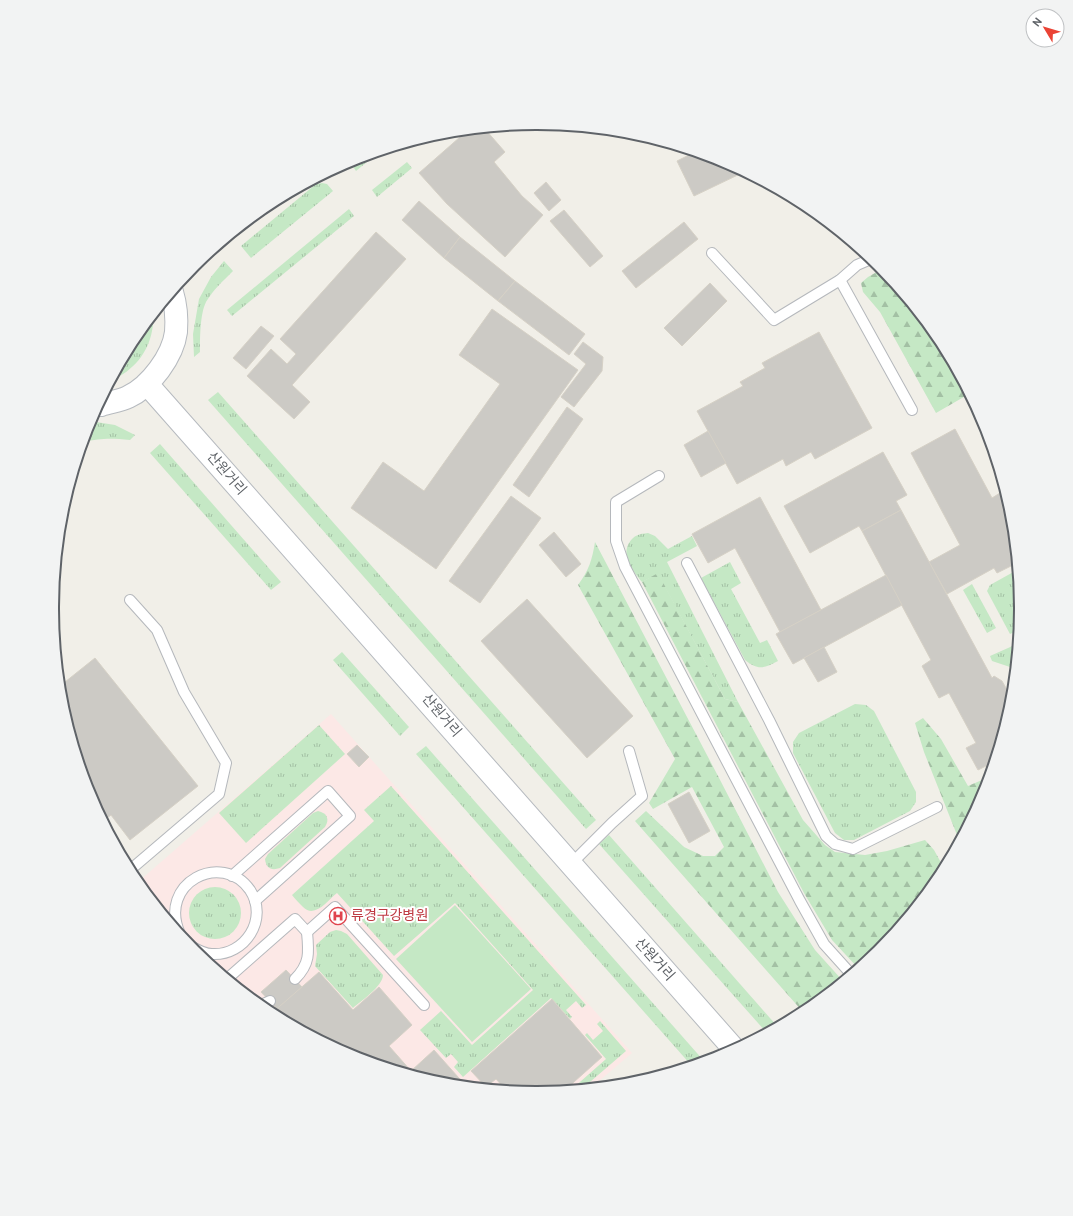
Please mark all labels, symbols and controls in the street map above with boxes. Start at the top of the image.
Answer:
north arrow [1025,8,1065,48]
text: N [1030,15,1046,30]
street label: 산원거리 [203,449,249,499]
street label: 산원거리 [418,691,464,741]
hospital icon: 류경구강병원 [328,906,348,926]
place label: 류경구강병원 [351,908,428,925]
street label: 산원거리 [630,935,678,985]

